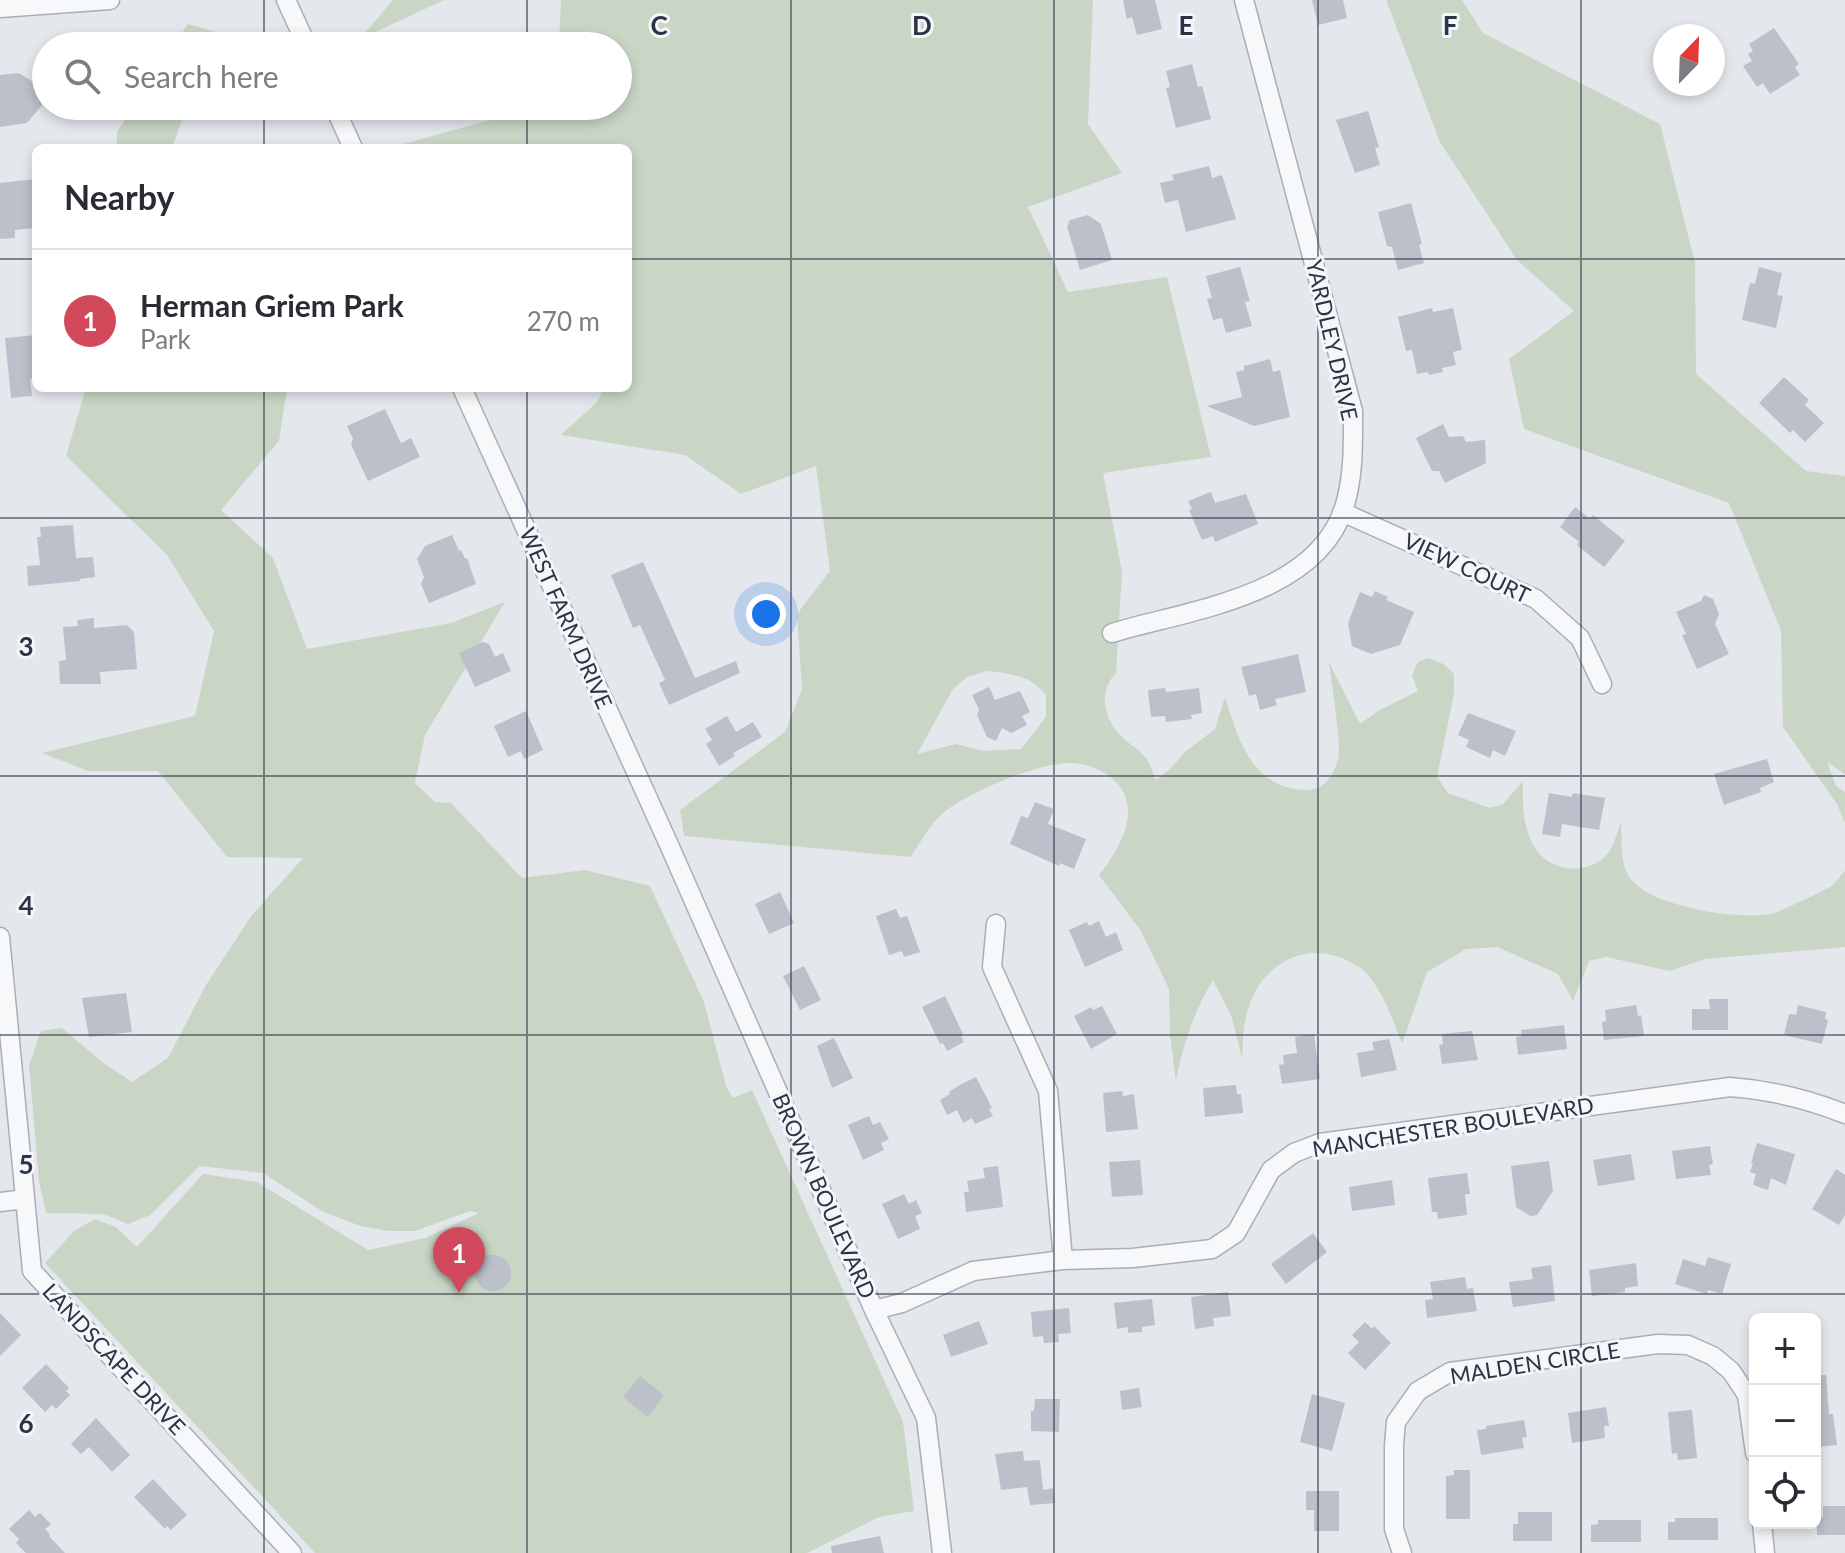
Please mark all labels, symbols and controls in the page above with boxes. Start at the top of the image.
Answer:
text: C [650,9,668,41]
text: D [912,9,932,41]
text: E [1179,9,1193,41]
text: F [1443,9,1457,41]
north arrow [1653,24,1725,96]
search box [32,32,632,120]
icon: search [60,54,104,98]
text: Search here [124,58,279,94]
text: Nearby [64,176,175,217]
street label: YARDLEY DRIVE [1301,257,1364,423]
text: Herman Griem Park [140,287,404,323]
text: 1 [82,305,98,337]
text: 270 m [527,305,600,337]
text: Park [140,323,191,355]
street label: WEST FARM DRIVE [514,523,619,713]
street label: VIEW COURT [1400,527,1535,609]
your location [746,594,786,634]
text: 3 [18,630,34,662]
text: 4 [18,889,34,921]
street label: BROWN BOULEVARD [767,1089,882,1302]
street label: MANCHESTER BOULEVARD [1310,1091,1596,1162]
text: 5 [18,1148,34,1180]
pin: 1 [433,1227,485,1293]
street label: LANDSCAPE DRIVE [37,1277,191,1440]
map controls [1749,1313,1821,1529]
button: + [1749,1313,1821,1385]
street label: MALDEN CIRCLE [1448,1336,1622,1389]
button: − [1749,1385,1821,1457]
text: 6 [18,1407,34,1439]
button: locate [1749,1457,1821,1529]

